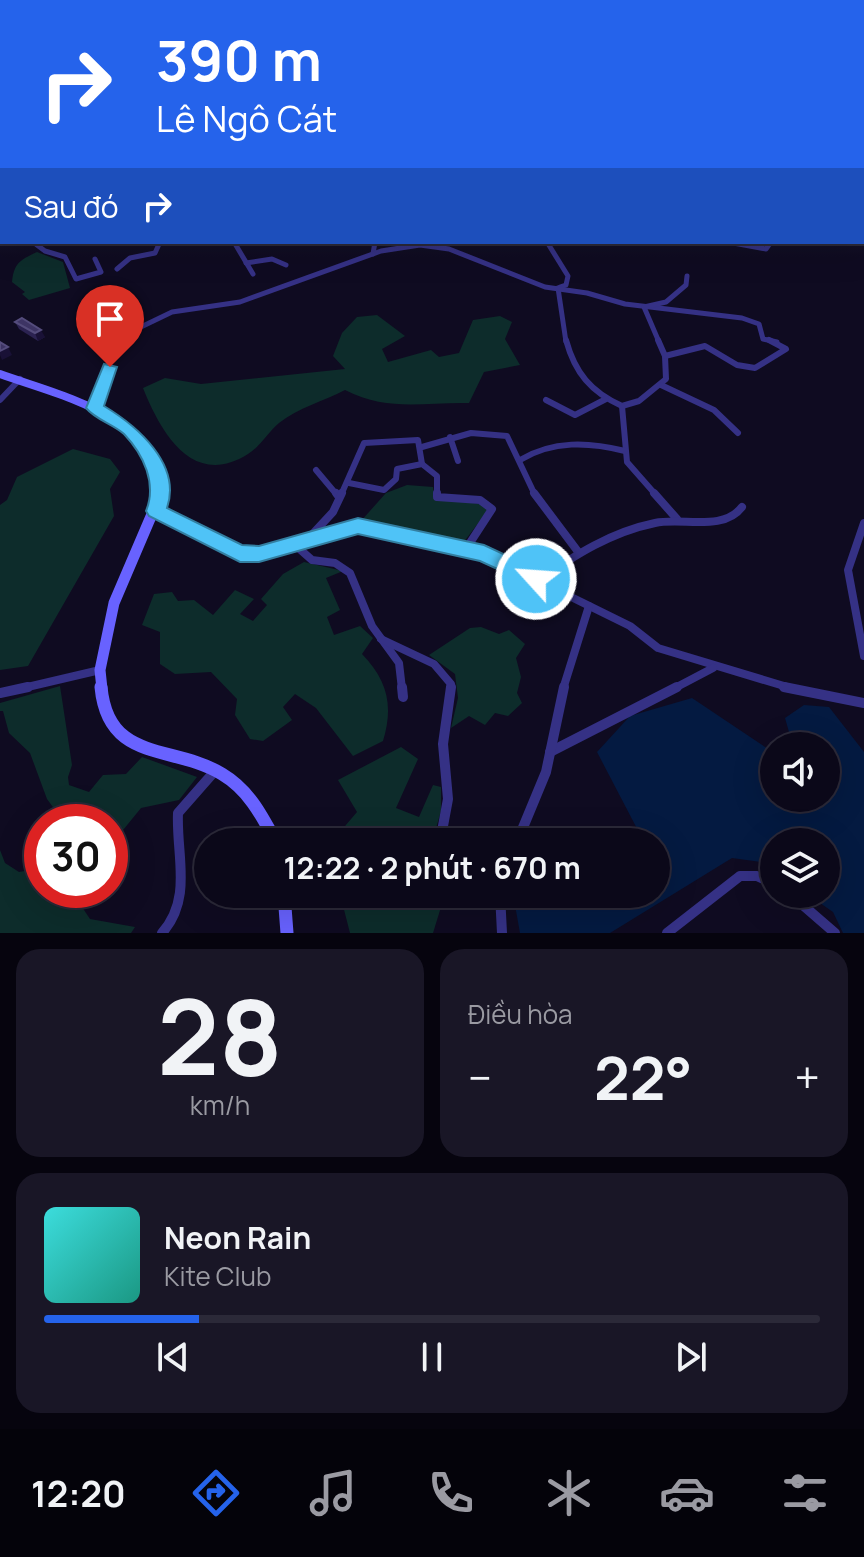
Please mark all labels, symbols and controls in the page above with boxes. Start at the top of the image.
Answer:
text: 390 m [156,21,322,98]
icon: right [24,32,128,136]
text: Lê Ngô Cát [156,94,337,143]
icon: right [135,184,179,228]
text: Sau đó [24,186,119,227]
pin [76,285,144,367]
icon: arrive [88,297,132,341]
position arrow [494,537,578,621]
map controls [760,732,840,908]
button: sound [760,732,840,812]
speed limit sign: 30 [24,804,128,908]
button: layers [760,828,840,908]
text: 12:22 · 2 phút · 670 m [283,847,581,888]
text: 28 [157,964,283,1106]
text: Điều hòa [468,996,572,1032]
text: 22° [594,1036,692,1118]
text: − [468,1047,492,1107]
text: + [795,1047,820,1107]
text: km/h [190,1087,250,1123]
text: Neon Rain [164,1217,311,1258]
text: Kite Club [164,1258,271,1294]
icon: previous [151,1335,195,1379]
icon: pause [410,1335,454,1379]
icon: next [669,1335,713,1379]
icon: directions [188,1465,244,1521]
icon: music [305,1465,361,1521]
icon: phone [423,1465,479,1521]
icon: climate [541,1465,597,1521]
icon: car [659,1465,715,1521]
icon: filters [777,1465,833,1521]
text: 12:20 [31,1469,126,1518]

